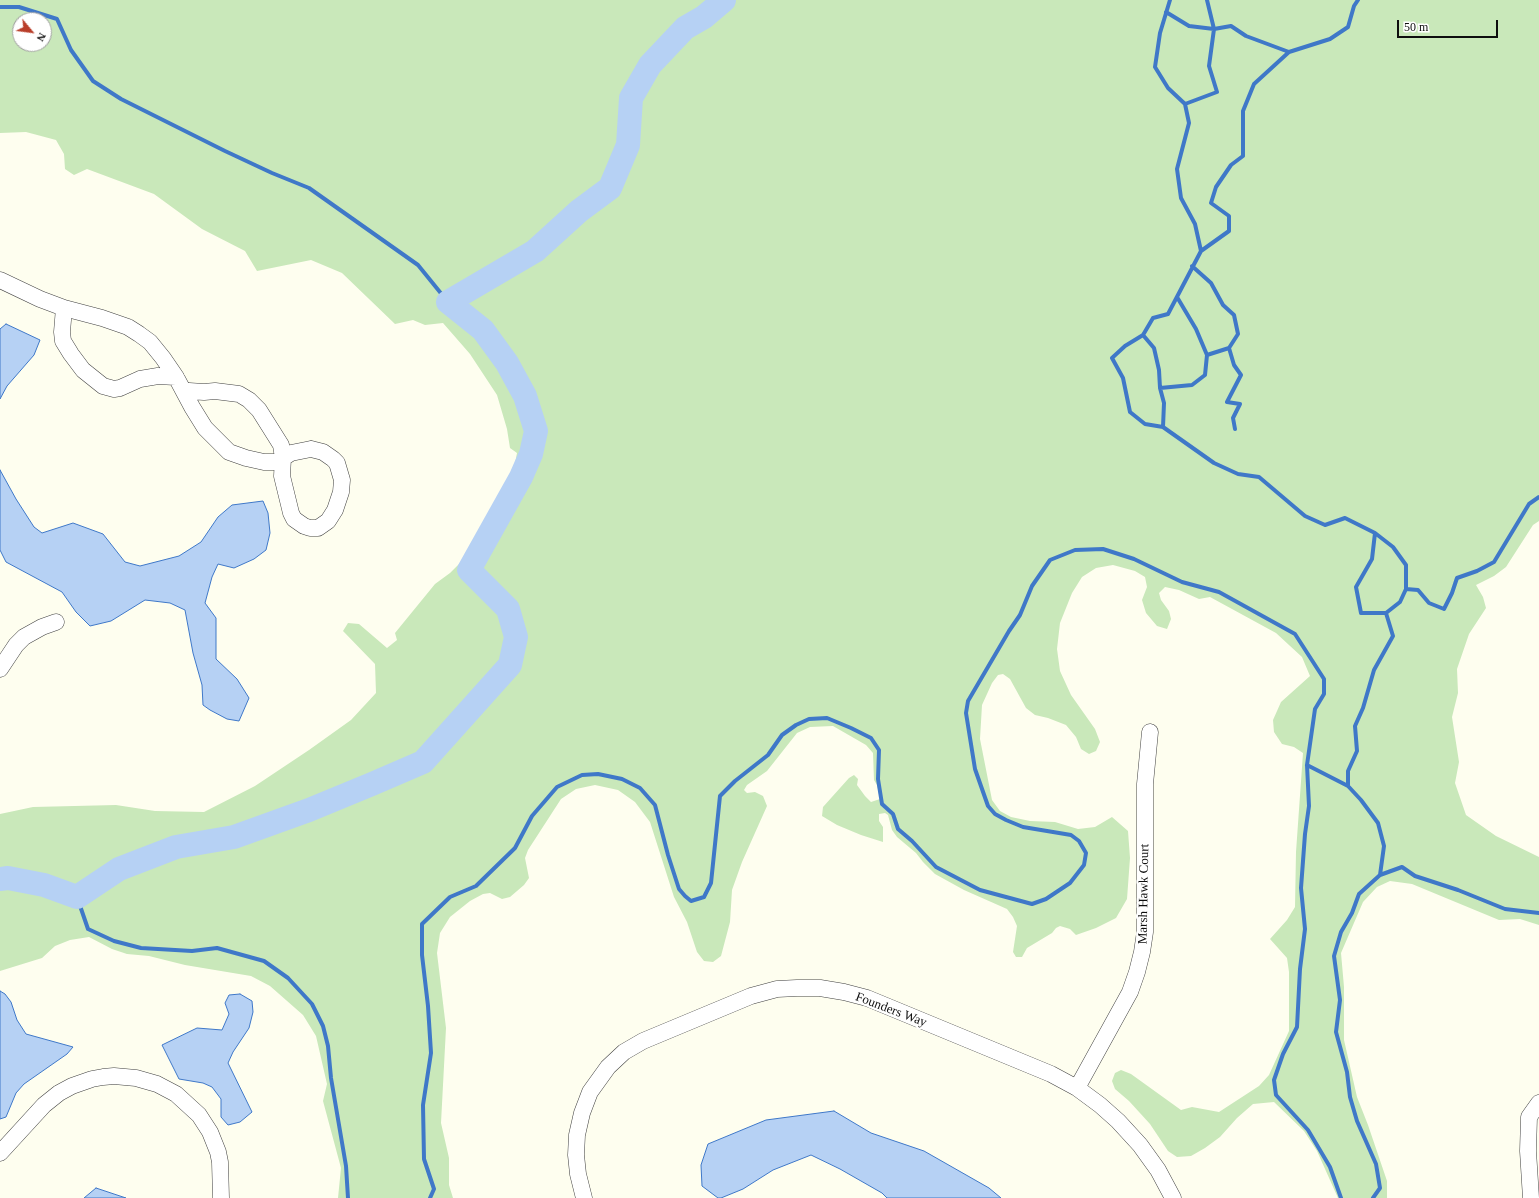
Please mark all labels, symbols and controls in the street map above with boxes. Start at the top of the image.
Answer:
north arrow [12,12,52,52]
scale bar [1399,12,1500,38]
text: 50 m [1404,20,1428,34]
text: N [34,31,49,44]
street label: Marsh Hawk Court [1135,844,1153,944]
street label: Founders Way [853,989,929,1031]

